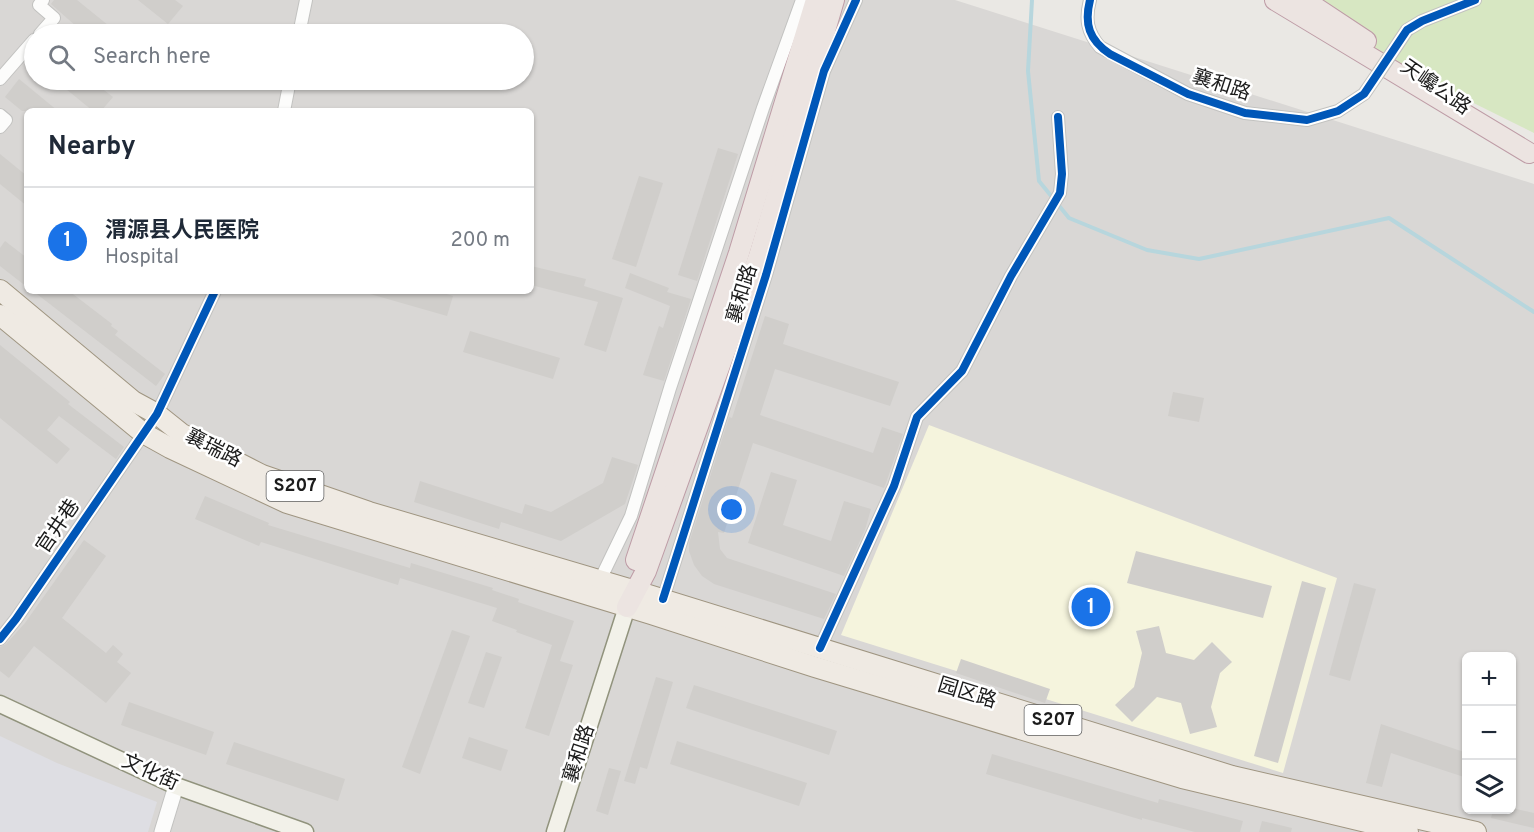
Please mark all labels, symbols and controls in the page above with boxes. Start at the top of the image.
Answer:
search box [24,24,534,90]
icon: search [45,41,78,74]
text: Search here [93,44,211,71]
street label: 天巉公路 [1395,54,1475,122]
street label: 襄和路 [1188,64,1254,108]
text: Nearby [48,131,136,164]
text: 渭源县人民医院 [105,218,259,245]
text: 1 [64,228,72,254]
text: 200 m [451,228,510,254]
text: Hospital [105,245,179,271]
street label: 襄和路 [722,262,764,326]
street label: 襄瑞路 [180,424,246,474]
road number: S207 [266,471,324,501]
street label: 官井巷 [31,495,87,559]
your location [717,495,746,524]
pin: 1 [1072,584,1110,630]
map controls [1462,652,1516,814]
button: + [1462,652,1516,706]
street label: 园区路 [935,673,999,715]
road number: S207 [1024,705,1082,735]
button: − [1462,706,1516,760]
street label: 襄和路 [558,721,602,787]
street label: 文化街 [117,749,183,797]
button: layers [1462,760,1516,814]

